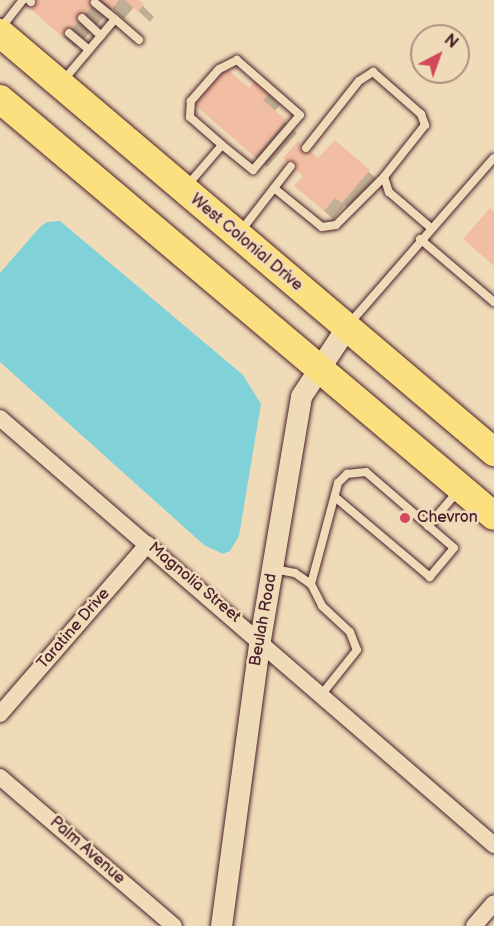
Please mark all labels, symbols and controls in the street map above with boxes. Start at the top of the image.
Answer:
north arrow [410,24,470,84]
text: N [440,30,462,53]
street label: West Colonial Drive [186,190,306,296]
place label: Chevron [417,508,478,528]
marker: Chevron [398,511,412,525]
street label: Magnolia Street [144,539,244,627]
street label: Beulah Road [246,572,282,668]
street label: Taratine Drive [34,585,114,673]
street label: Palm Avenue [45,813,129,889]

